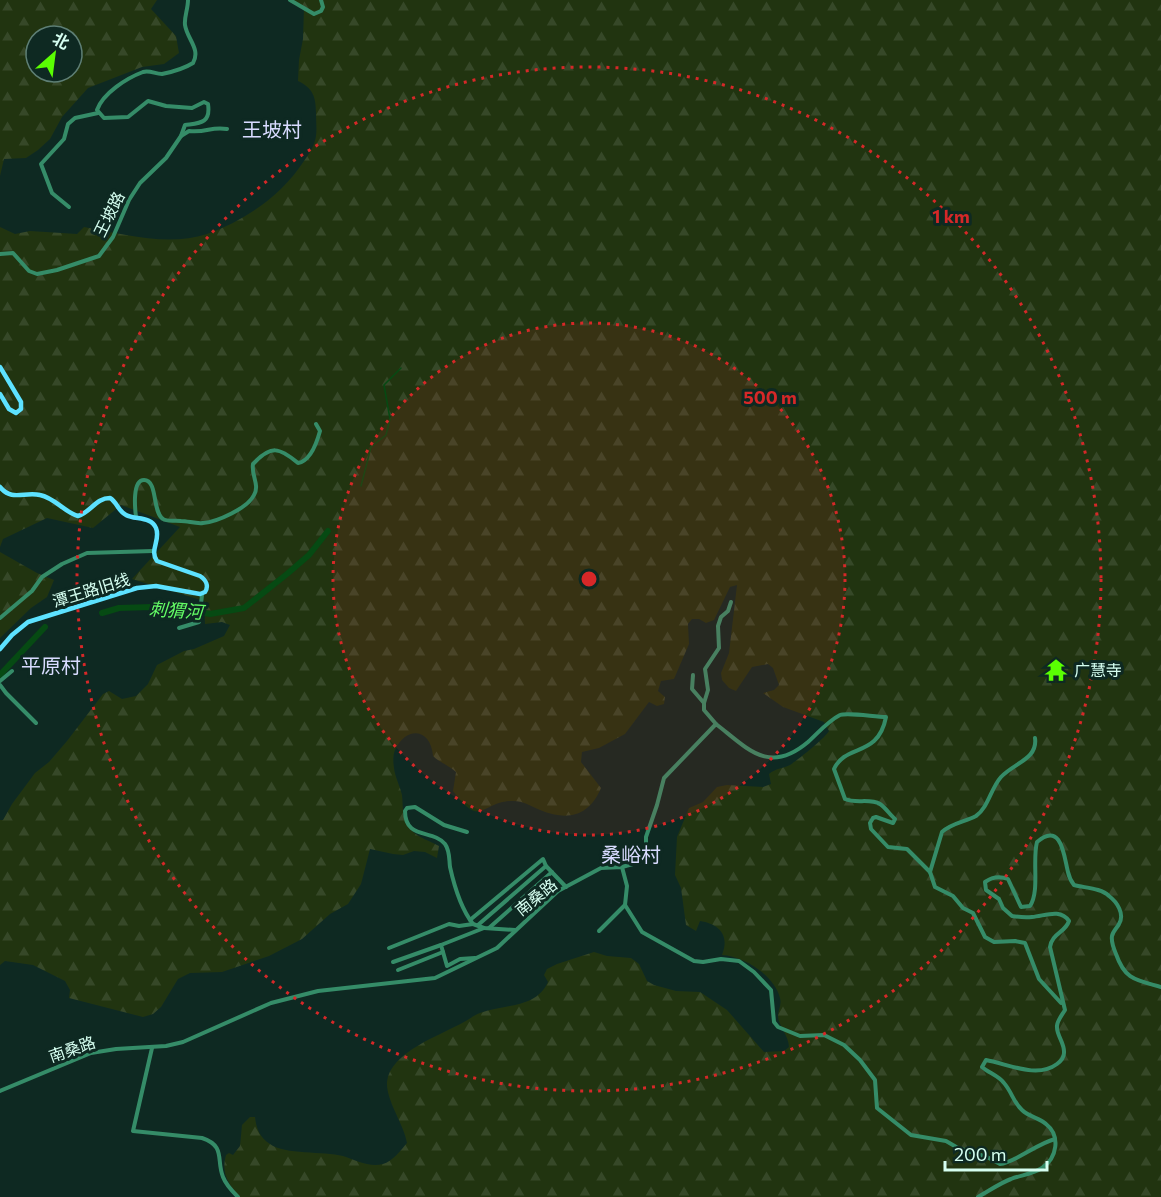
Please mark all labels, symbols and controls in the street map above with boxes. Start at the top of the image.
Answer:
north arrow [24,24,84,84]
text: 北 [50,28,73,52]
district label: 王坡村 [242,117,302,141]
street label: 王坡路 [89,188,128,240]
text: 1 km [932,205,970,227]
text: 500 m [743,386,797,408]
street label: 潭王路旧线 [50,569,132,610]
centre of rings [579,569,599,589]
water label: 刺猬河 [148,597,207,623]
district label: 平原村 [21,653,81,677]
temple icon: 广慧寺 [1043,657,1069,683]
place label: 广慧寺 [1074,660,1122,679]
district label: 桑峪村 [601,842,661,866]
street label: 南桑路 [511,874,560,919]
street label: 南桑路 [46,1032,98,1065]
scale bar [945,1134,1047,1172]
text: 200 m [954,1143,1007,1165]

